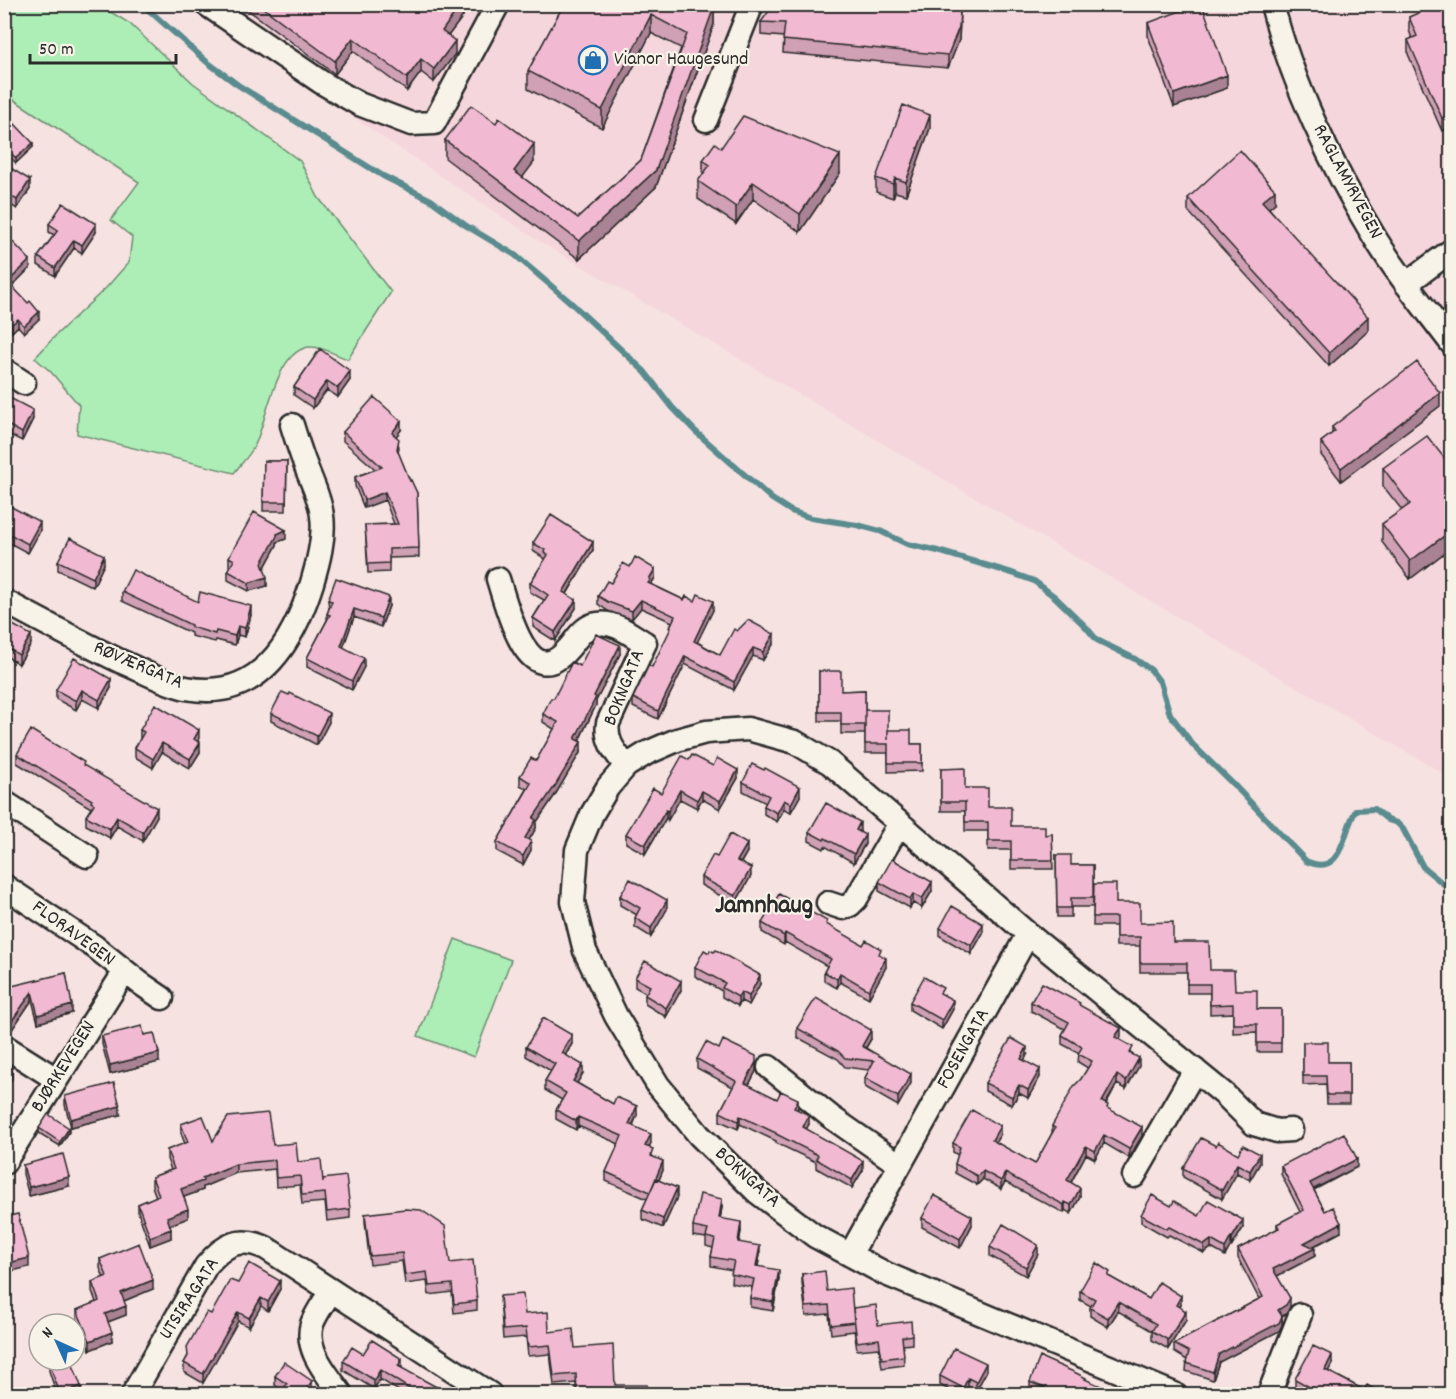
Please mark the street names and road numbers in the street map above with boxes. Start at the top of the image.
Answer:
street label: RAGLAMYRVEGEN [1305,120,1389,244]
street label: RØVÆRGATA [89,635,187,698]
street label: BOKNGATA [597,646,653,730]
street label: FLORAVEGEN [26,894,120,974]
street label: FOSENGATA [930,1004,998,1094]
street label: BJØRKEVEGEN [25,1016,103,1118]
street label: BOKNGATA [708,1141,786,1215]
street label: UTSIRAGATA [153,1252,227,1346]

